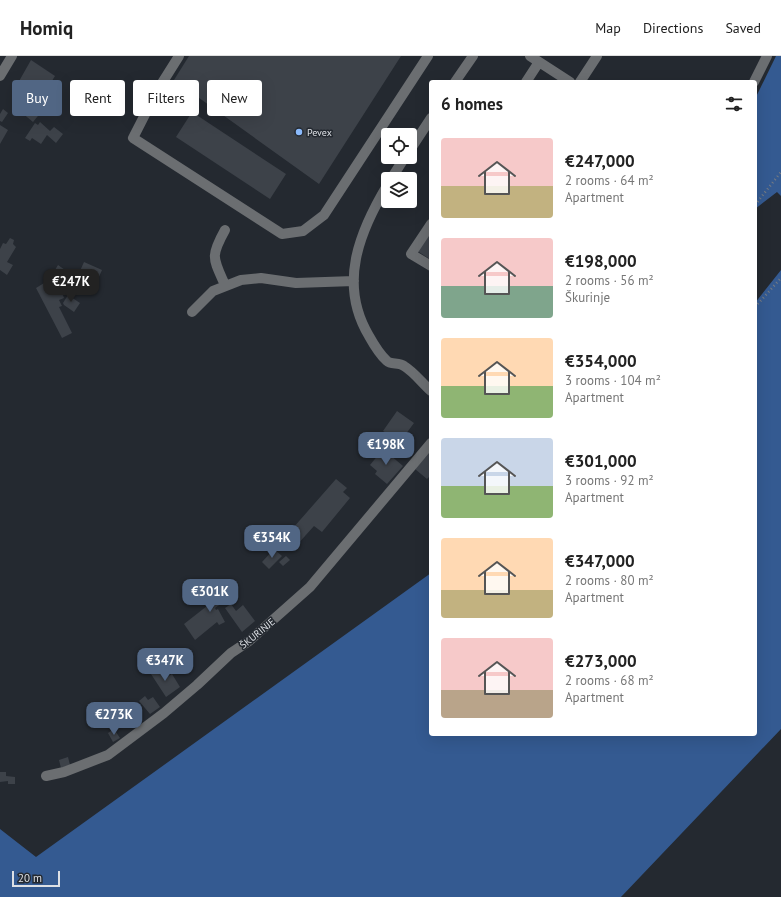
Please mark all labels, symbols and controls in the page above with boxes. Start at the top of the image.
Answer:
text: Homiq [20,16,73,40]
text: Map [595,19,621,37]
text: Directions [643,19,703,37]
text: Saved [725,19,761,37]
chip: Buy [12,80,62,116]
chip: Rent [70,80,125,116]
chip: Filters [133,80,199,116]
chip: New [207,80,262,116]
text: 6 homes [441,93,503,115]
icon: filters [723,93,745,115]
place label: Pevex [307,126,332,139]
marker: Pevex [294,127,304,137]
map controls [381,128,417,208]
button: locate [381,128,417,164]
text: €247,000 [565,150,635,172]
icon: home [473,154,521,202]
button: layers [381,172,417,208]
text: 2 rooms · 64 m² [565,172,654,189]
text: Apartment [565,189,624,206]
text: €198,000 [565,250,637,272]
icon: home [473,254,521,302]
pin: €247K [43,269,99,303]
text: 2 rooms · 56 m² [565,272,654,289]
text: €247K [52,273,90,290]
text: Škurinje [565,289,610,306]
text: €354,000 [565,350,637,372]
icon: home [473,354,521,402]
text: 3 rooms · 104 m² [565,372,661,389]
text: Apartment [565,389,624,406]
pin: €198K [358,432,414,466]
text: €198K [367,436,405,453]
text: €301,000 [565,450,637,472]
icon: home [473,454,521,502]
text: 3 rooms · 92 m² [565,472,654,489]
text: Apartment [565,489,624,506]
pin: €354K [244,525,300,559]
text: €354K [253,529,291,546]
text: €347,000 [565,550,635,572]
icon: home [473,554,521,602]
text: 2 rooms · 80 m² [565,572,654,589]
pin: €301K [182,579,238,613]
text: €301K [191,583,229,600]
text: Apartment [565,589,624,606]
street label: ŠKURINJE [237,615,278,652]
pin: €347K [137,648,193,682]
text: €273,000 [565,650,637,672]
text: €347K [146,652,184,669]
icon: home [473,654,521,702]
text: 2 rooms · 68 m² [565,672,654,689]
text: Apartment [565,689,624,706]
pin: €273K [86,702,142,736]
text: €273K [95,706,133,723]
scale bar [12,869,60,888]
text: 20 m [18,871,42,885]

